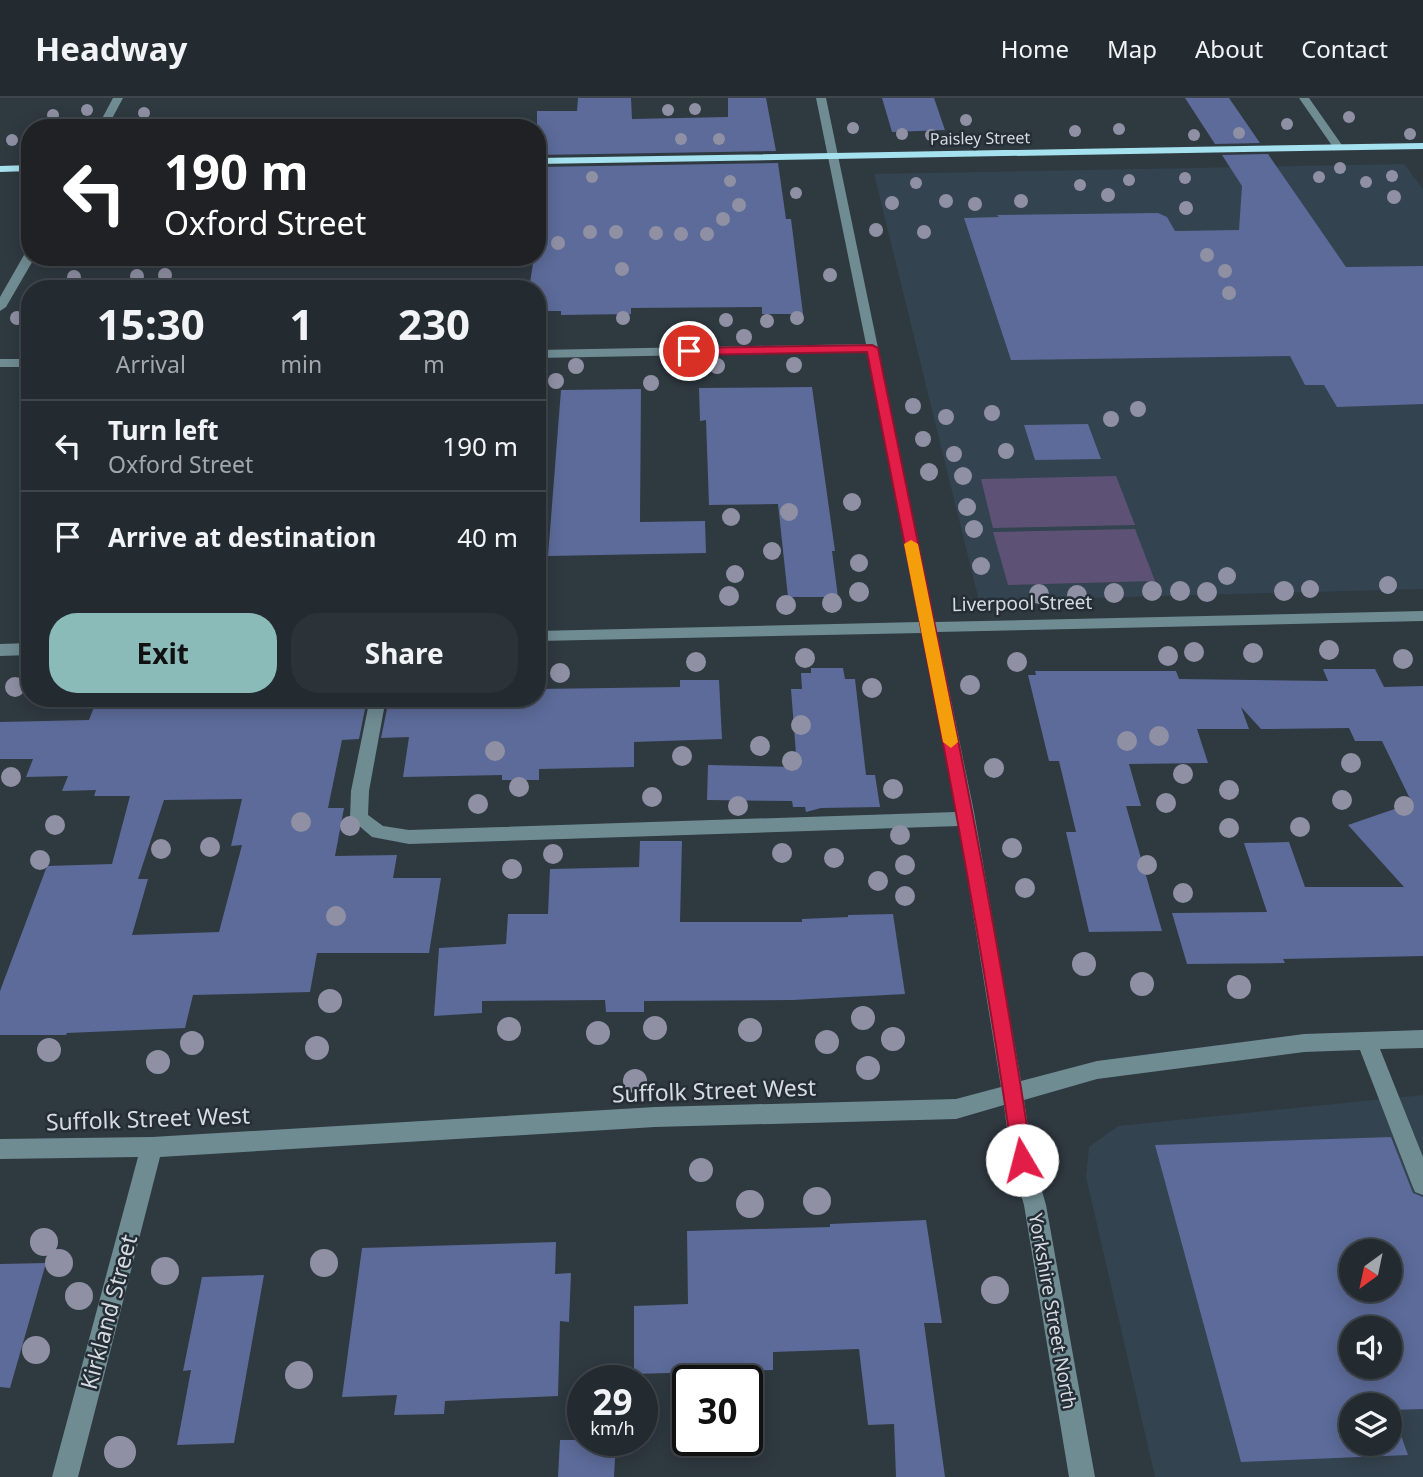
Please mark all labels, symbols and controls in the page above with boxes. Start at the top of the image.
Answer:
text: Headway [35,26,187,71]
text: Home [1001,32,1069,65]
text: Map [1107,32,1157,65]
text: About [1195,32,1263,65]
text: Contact [1301,32,1388,65]
street label: Paisley Street [930,126,1031,150]
text: 190 m [164,138,309,204]
icon: left [49,147,140,238]
text: Oxford Street [164,201,366,244]
text: 15:30 [97,295,205,352]
text: 1 [289,295,313,352]
text: 230 [398,295,470,352]
pin [659,321,719,381]
icon: arrive [670,332,708,370]
text: Arrival [116,348,186,380]
text: min [281,348,322,380]
text: m [423,348,445,380]
text: Turn left [108,412,219,448]
icon: left [49,427,87,465]
text: 190 m [442,428,518,464]
text: Oxford Street [108,448,253,480]
icon: arrive [49,518,87,556]
text: Arrive at destination [108,519,377,555]
text: 40 m [457,519,518,555]
street label: Liverpool Street [951,589,1093,617]
button: Exit [49,613,277,693]
button: Share [291,613,518,693]
street label: Suffolk Street West [611,1070,817,1110]
street label: Suffolk Street West [45,1098,251,1138]
position arrow [985,1123,1059,1197]
street label: Yorkshire Street North [1023,1211,1083,1411]
street label: Kirkland Street [72,1231,144,1393]
north arrow [1339,1239,1402,1302]
map controls [1339,1239,1402,1456]
button: sound [1339,1316,1402,1379]
speed limit sign: 30 [672,1365,763,1456]
text: 29 [592,1378,633,1425]
button: layers [1339,1393,1402,1456]
text: km/h [590,1416,635,1440]

